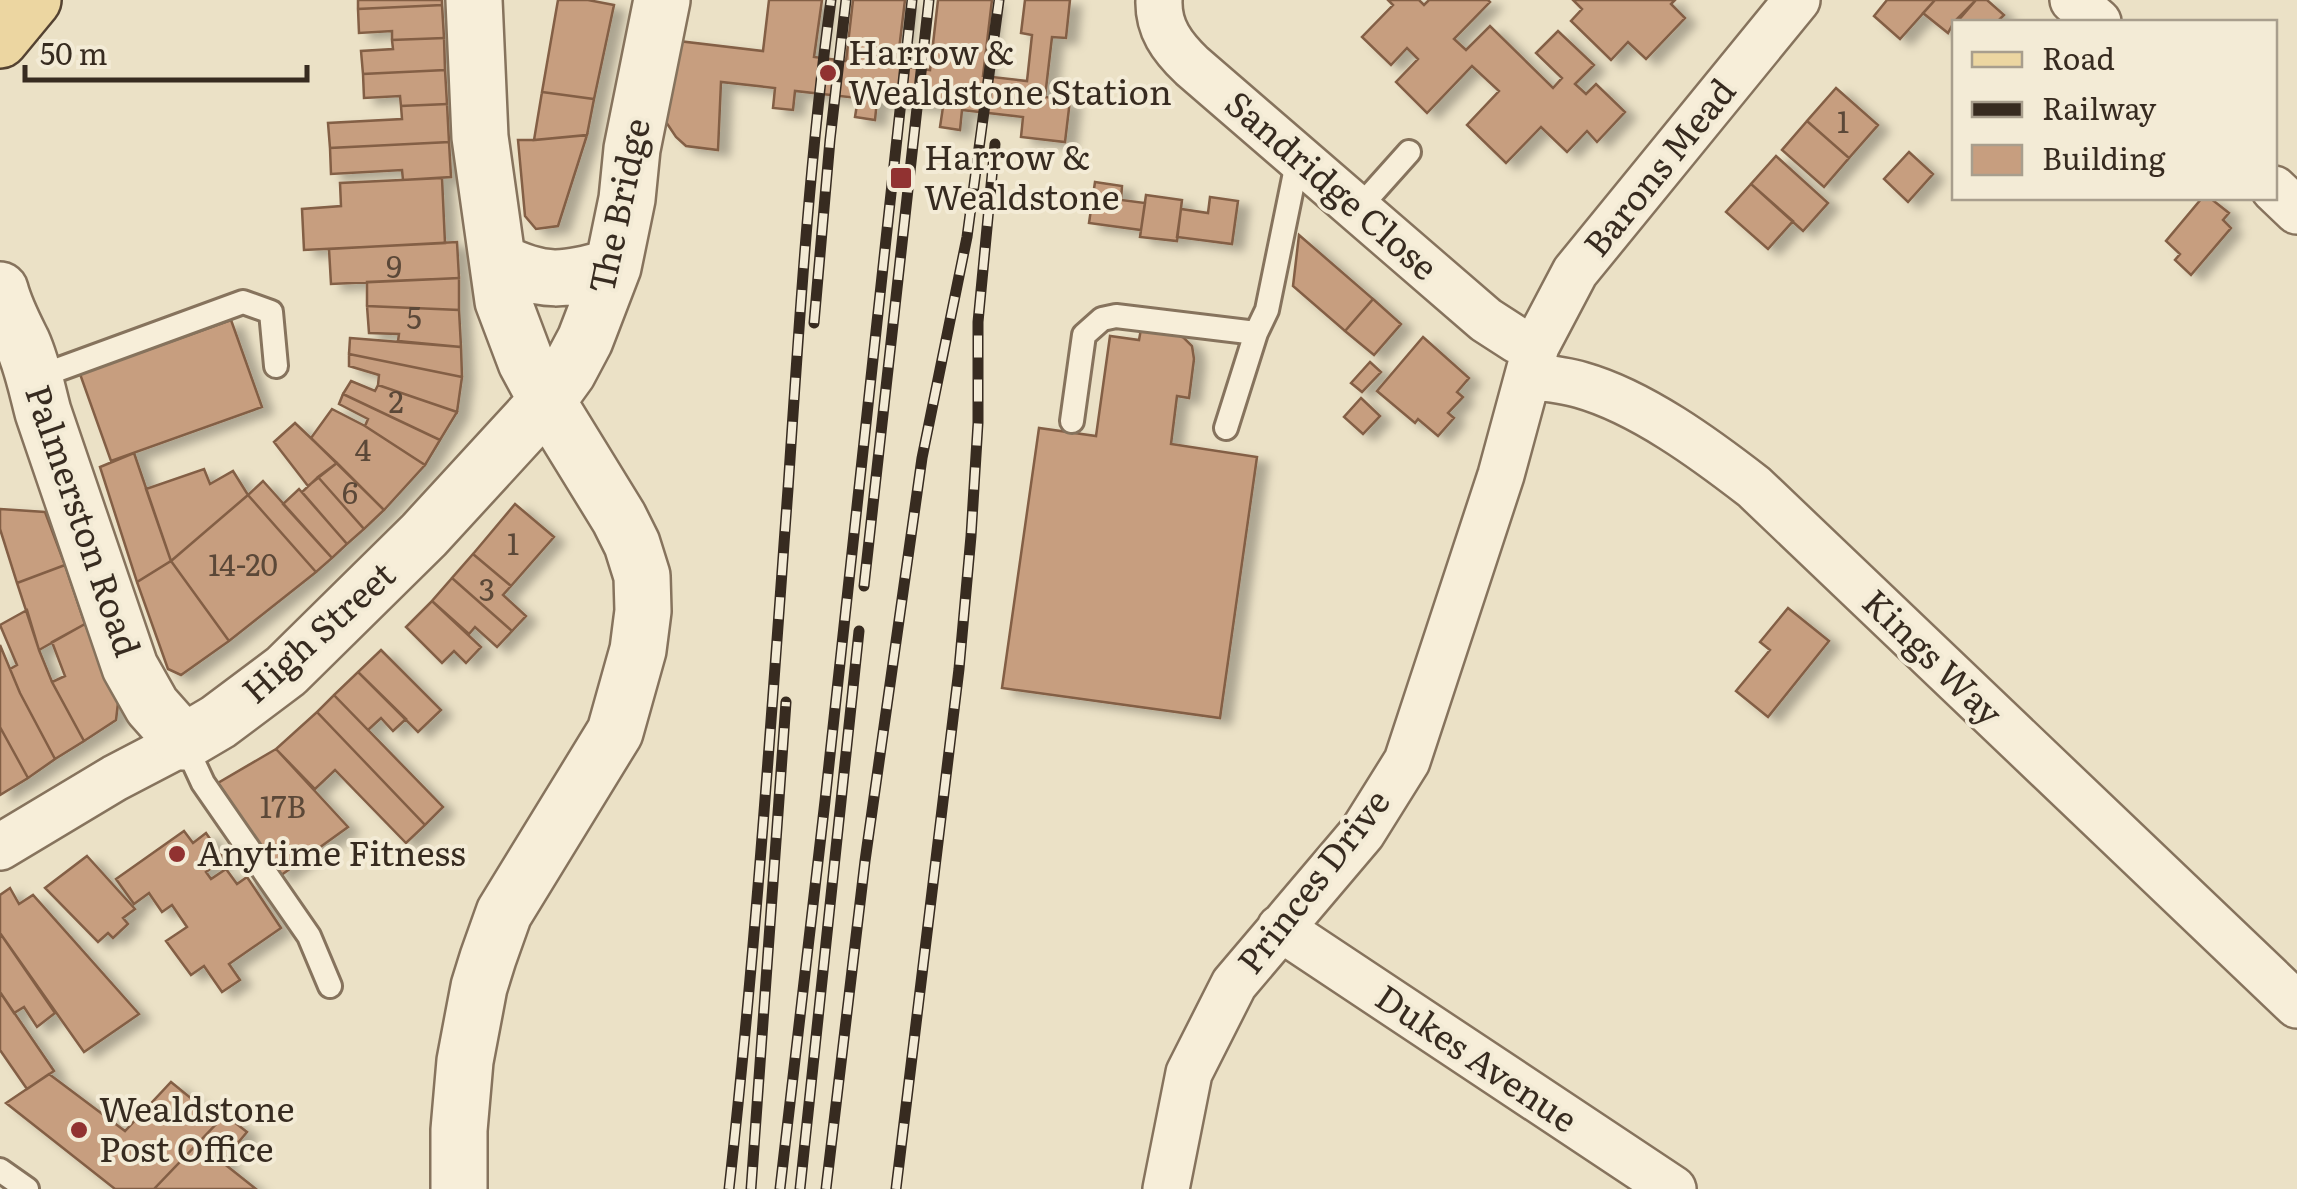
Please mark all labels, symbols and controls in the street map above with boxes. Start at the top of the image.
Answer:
scale bar [25,20,308,82]
legend [1952,20,2277,200]
place label: Harrow & Wealdstone Station [848,24,1172,116]
text: 50 m [40,30,108,74]
text: Road [2042,35,2115,79]
marker: Harrow & Wealdstone Station [817,62,839,84]
street label: Barons Mead [1569,66,1746,267]
street label: Sandridge Close [1215,77,1451,291]
text: Railway [2042,85,2157,129]
house number: 1 [1837,98,1849,142]
street label: The Bridge [573,113,661,298]
place label: Harrow & Wealdstone [924,129,1120,221]
text: Building [2042,135,2166,179]
marker: Harrow & Wealdstone [888,165,914,191]
house number: 9 [386,243,402,287]
house number: 5 [406,294,422,338]
street label: Palmerston Road [14,377,156,663]
house number: 2 [388,378,404,422]
house number: 4 [355,426,371,470]
house number: 6 [342,469,358,513]
house number: 1 [507,520,519,564]
house number: 14-20 [208,541,278,585]
street label: High Street [229,548,405,714]
house number: 3 [479,566,495,610]
street label: Kings Way [1852,575,2017,737]
street label: Princes Drive [1223,777,1400,984]
house number: 17B [260,783,306,827]
place label: Anytime Fitness [197,825,466,877]
marker: Anytime Fitness [166,843,188,865]
street label: Dukes Avenue [1366,970,1589,1143]
place label: Wealdstone Post Office [99,1081,295,1173]
marker: Wealdstone Post Office [68,1119,90,1141]

